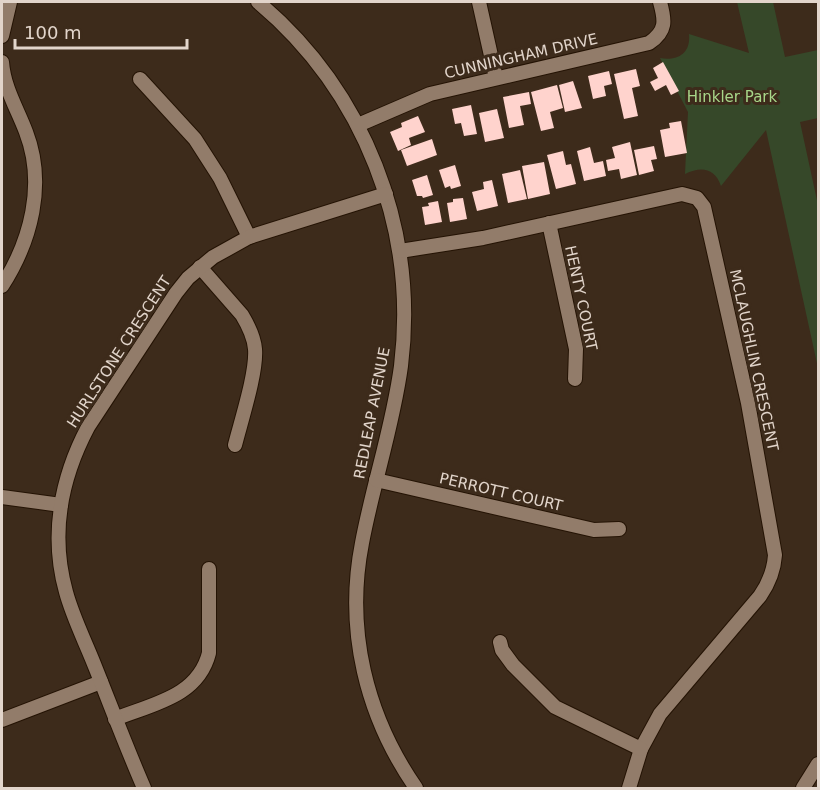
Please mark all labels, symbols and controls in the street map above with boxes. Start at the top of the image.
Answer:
scale bar [15,12,188,50]
text: 100 m [24,22,82,43]
street label: CUNNINGHAM DRIVE [443,30,599,82]
park label: Hinkler Park [687,88,778,106]
street label: HENTY COURT [561,244,601,353]
street label: MCLAUGHLIN CRESCENT [726,268,782,453]
street label: HURLSTONE CRESCENT [63,272,175,431]
street label: REDLEAP AVENUE [350,345,394,481]
street label: PERROTT COURT [438,469,565,515]

